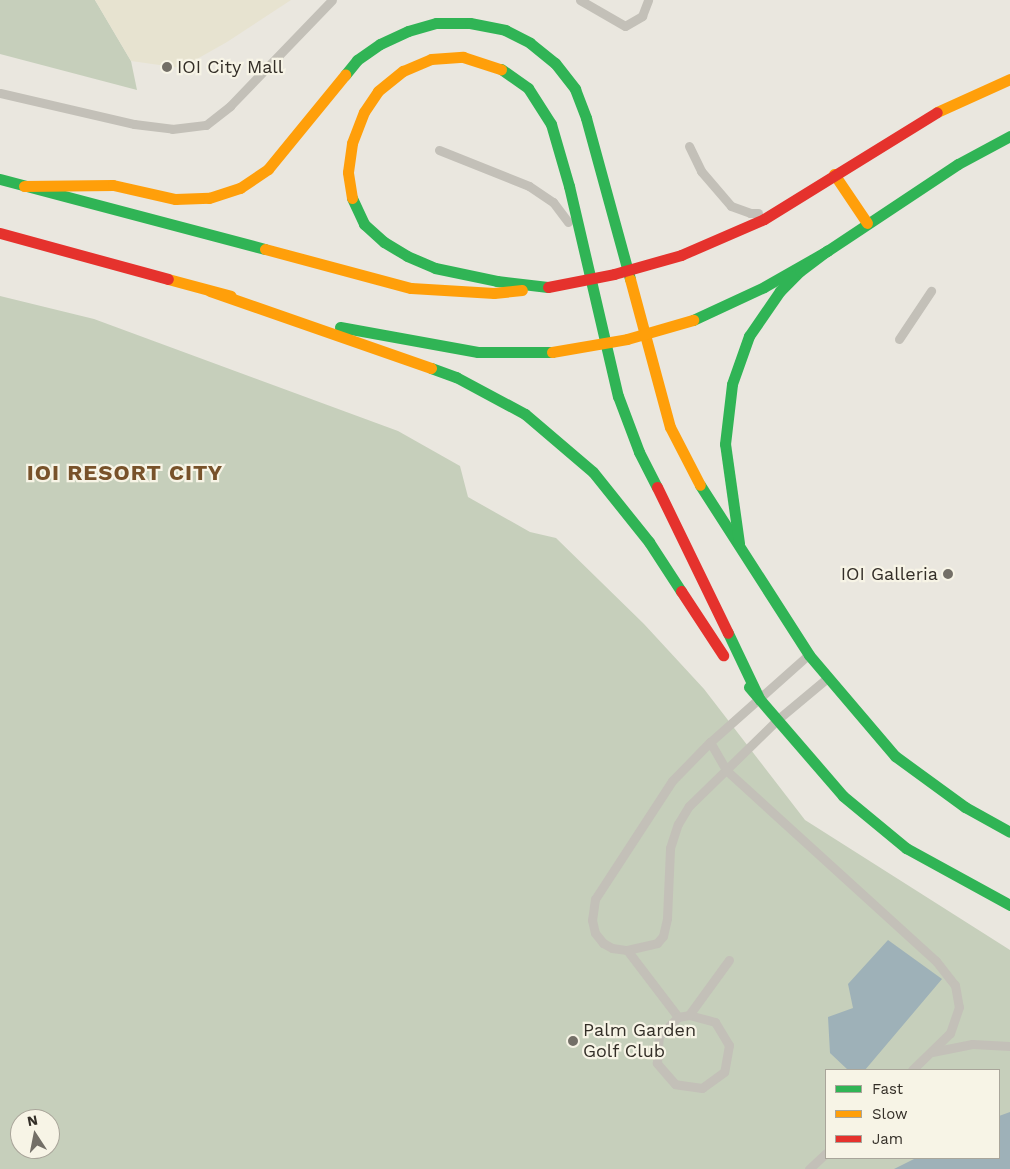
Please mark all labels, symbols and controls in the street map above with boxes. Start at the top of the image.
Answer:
place label: IOI City Mall [177,56,284,78]
marker: IOI City Mall [161,61,173,73]
district label: IOI RESORT CITY [25,460,225,486]
place label: IOI Galleria [841,563,938,585]
marker: IOI Galleria [942,568,954,580]
place label: Palm Garden Golf Club [583,1020,696,1062]
marker: Palm Garden Golf Club [567,1035,579,1047]
legend [825,1069,1000,1159]
text: Fast [872,1080,903,1098]
text: Slow [872,1105,908,1123]
north arrow [10,1109,60,1159]
text: N [26,1111,39,1129]
text: Jam [872,1130,903,1148]

